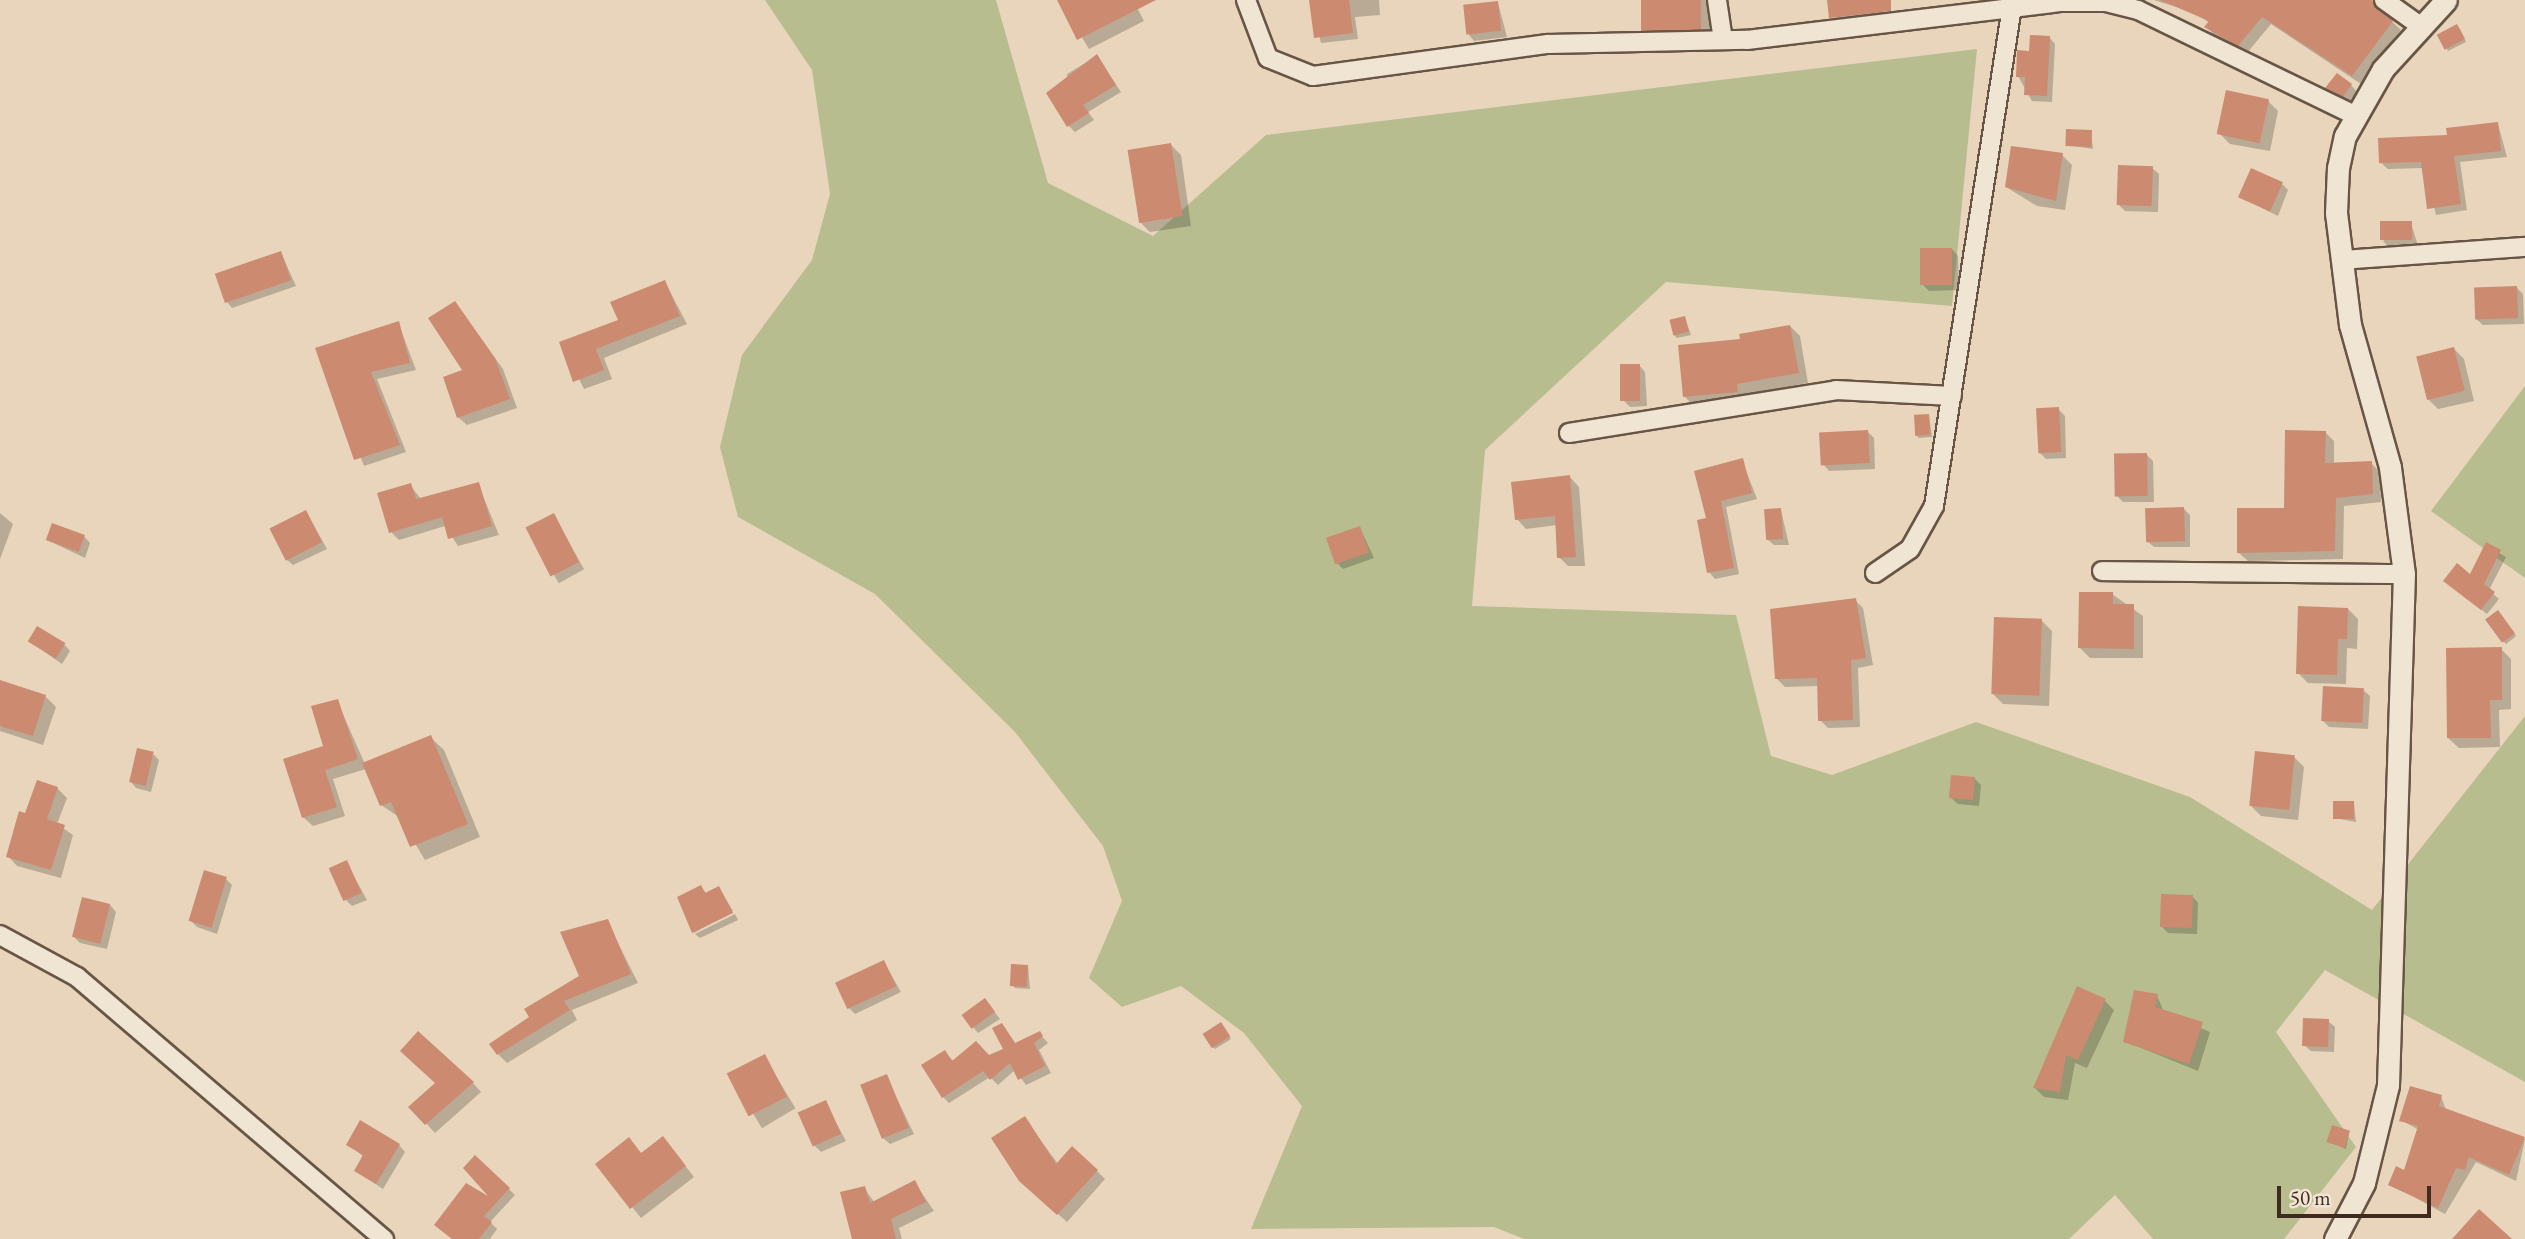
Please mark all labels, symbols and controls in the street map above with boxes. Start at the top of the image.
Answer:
scale bar [2280,1172,2434,1216]
text: 50 m [2290,1184,2331,1211]

